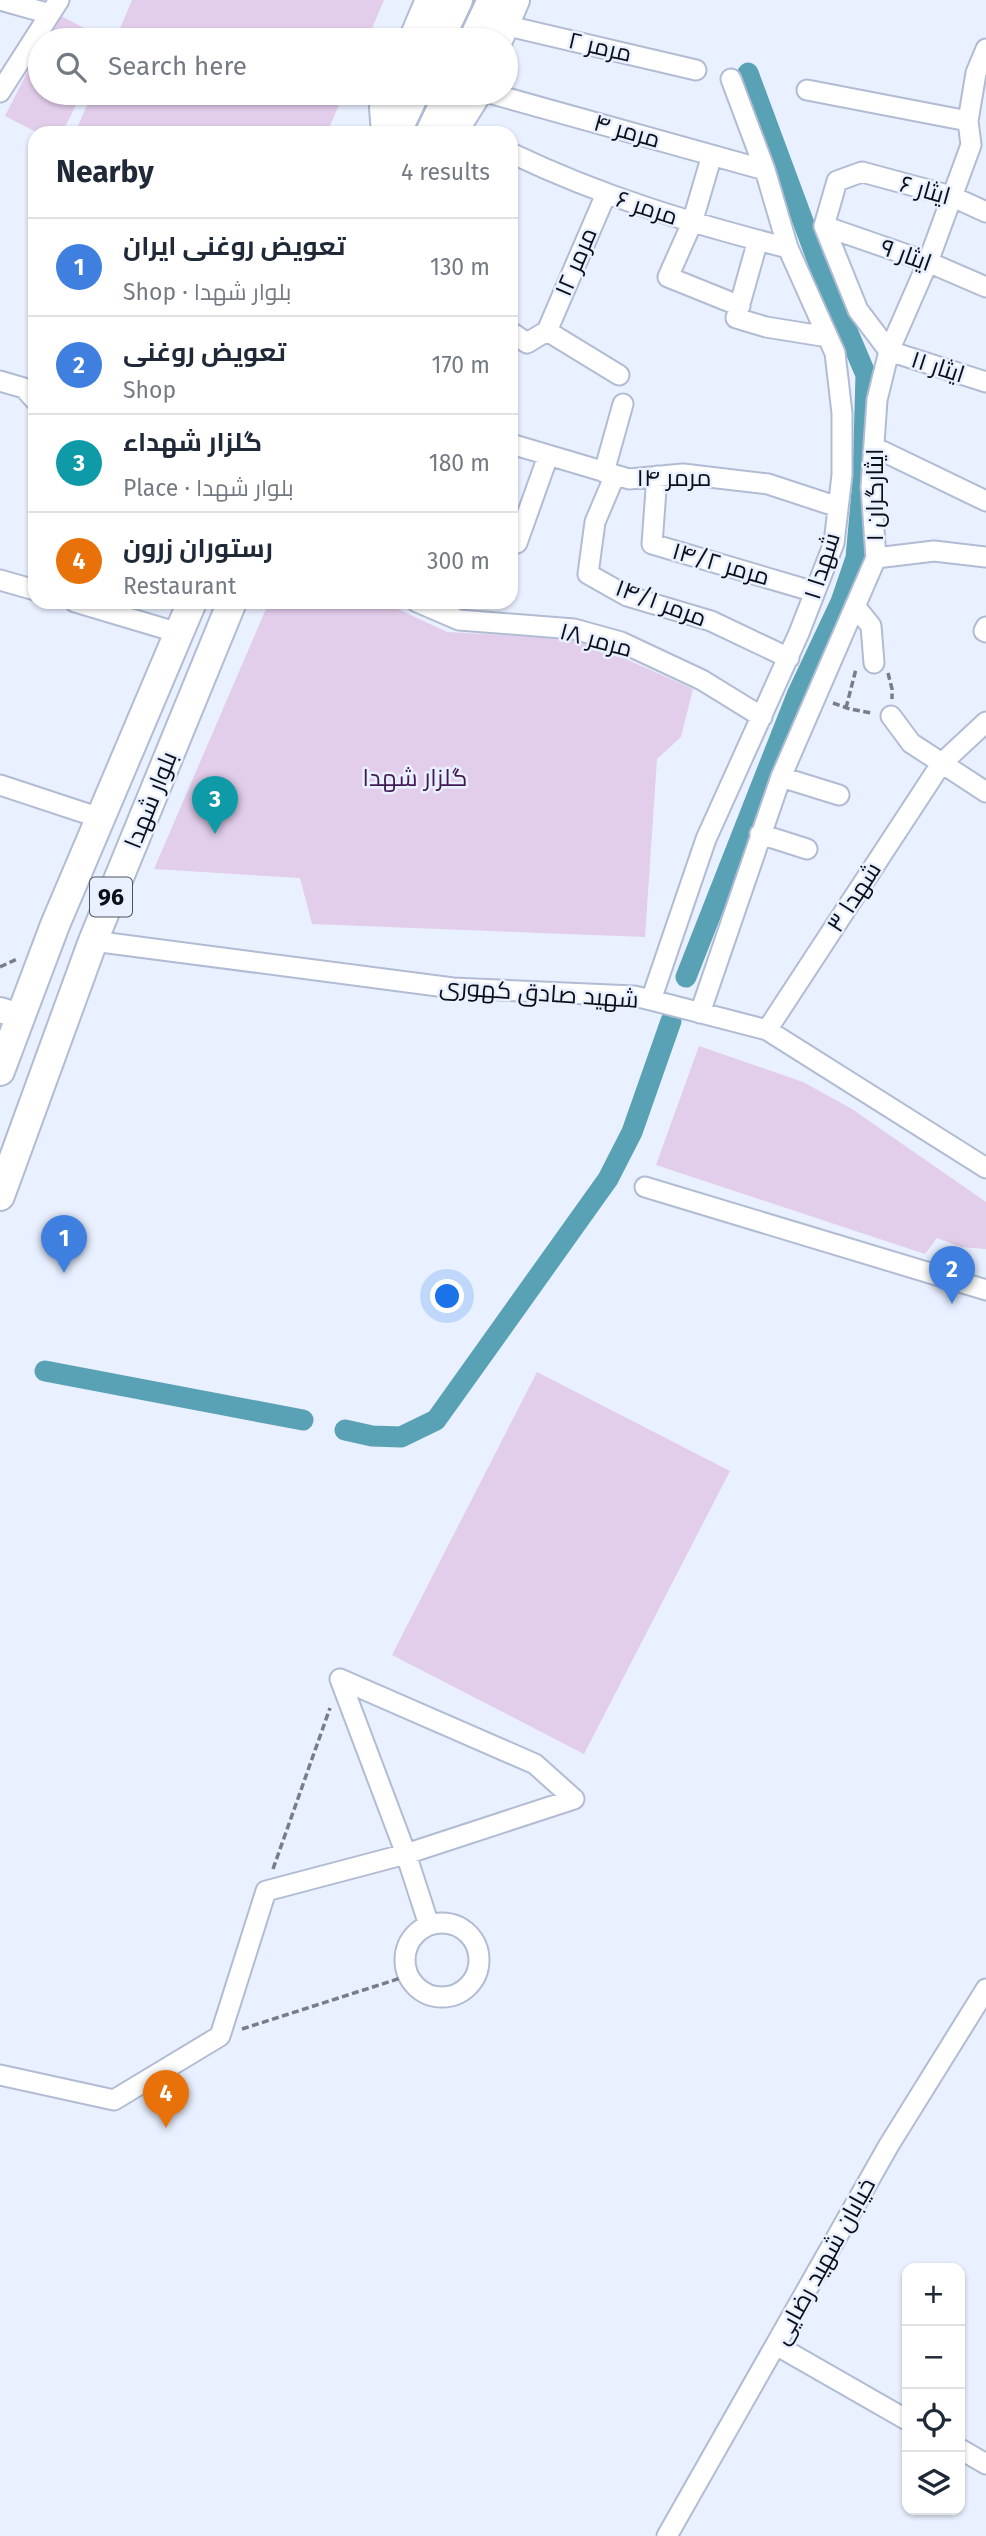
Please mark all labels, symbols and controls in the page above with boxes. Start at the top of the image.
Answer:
street label: مرمر ۲ [566,26,634,68]
search box [28,28,518,105]
icon: search [52,48,90,86]
text: Search here [108,51,247,82]
street label: مرمر ۴ [591,108,663,154]
text: Nearby [56,154,154,190]
text: 4 results [401,158,490,186]
street label: ایثار ۶ [897,169,953,211]
street label: مرمر ۶ [613,185,681,231]
street label: مرمر ۱۲ [549,224,603,300]
text: تعویض روغنی ایران [123,231,345,262]
street label: ایثار ۹ [877,233,935,277]
text: 1 [74,253,84,281]
text: 130 m [430,253,490,281]
text: Shop · بلوار شهدا [123,278,291,306]
text: تعویض روغنی [123,337,286,368]
street label: ایثار ۱۱ [908,345,968,389]
text: 2 [73,351,85,379]
text: 170 m [431,351,490,379]
text: Shop [123,376,176,404]
text: گلزار شهداء [123,427,262,458]
text: 3 [73,449,85,477]
text: 180 m [429,449,490,477]
street label: ایثارگران ۱ [861,449,889,541]
street label: مرمر ۱۴ [637,464,711,492]
text: Place · بلوار شهدا [123,474,294,502]
street label: شهدا ۱ [798,529,846,603]
text: رستوران زرون [123,533,273,564]
street label: مرمر ۱۴/۲ [669,537,773,591]
text: 4 [73,547,86,575]
text: 300 m [427,547,490,575]
text: Restaurant [123,572,236,600]
street label: مرمر ۱۴/۱ [612,574,710,632]
street label: مرمر ۱۸ [557,617,635,663]
street label: بلوار شهدا [119,748,183,852]
park label: گلزار شهدا [363,764,467,792]
pin: 3 [192,776,238,834]
street label: شهدا ۳ [821,857,887,937]
road number: 96 [90,877,132,916]
street label: شهید صادق کهوری [438,972,640,1015]
pin: 1 [41,1215,87,1273]
pin: 2 [929,1246,975,1304]
your location [430,1279,464,1313]
pin: 4 [143,2070,189,2128]
street label: خیابان شهید رضایی [767,2173,881,2349]
map controls [902,2263,965,2515]
button: + [902,2263,965,2326]
button: − [902,2326,965,2389]
button: locate [902,2389,965,2452]
button: layers [902,2452,965,2515]

